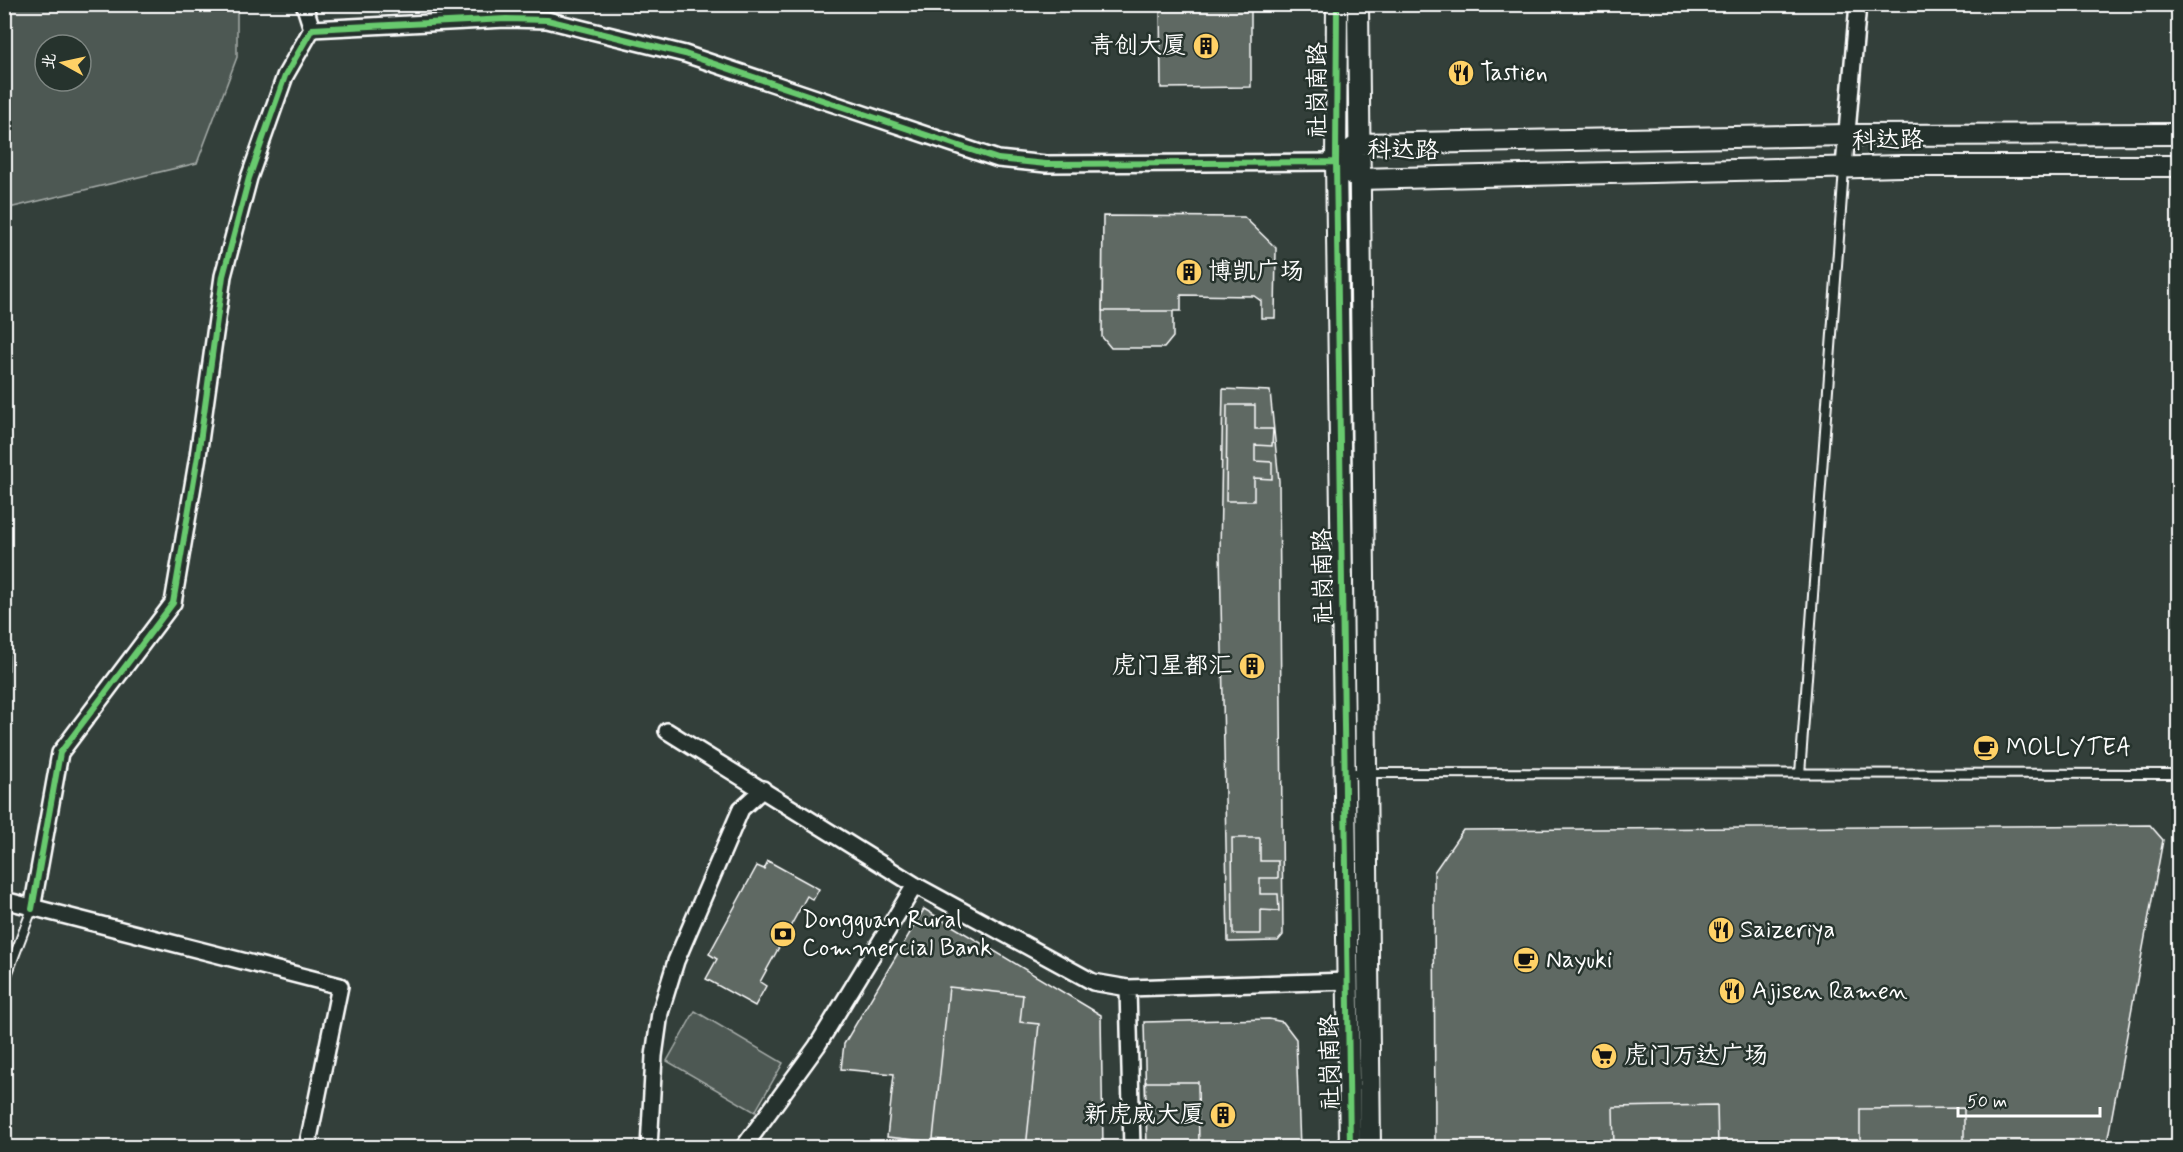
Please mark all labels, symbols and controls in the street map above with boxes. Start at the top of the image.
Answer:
place label: 青创大厦 [1090,31,1186,62]
building icon: 青创大厦 [1191,31,1221,61]
north arrow [33,33,93,93]
street label: 社岗南路 [1303,42,1334,138]
text: 北 [38,52,61,71]
restaurant icon: Tastien [1446,58,1476,88]
place label: Tastien [1480,58,1548,89]
street label: 科达路 [1852,125,1924,157]
street label: 科达路 [1367,135,1439,167]
building icon: 博凯广场 [1174,257,1204,287]
place label: 博凯广场 [1208,257,1304,288]
street label: 社岗南路 [1308,528,1340,624]
place label: 虎门星都汇 [1112,651,1232,682]
building icon: 虎门星都汇 [1237,651,1267,681]
cafe icon: MOLLYTEA [1971,733,2001,763]
place label: MOLLYTEA [2006,733,2131,764]
place label: Dongguan Rural Commercial Bank [802,905,992,964]
restaurant icon: Saizeriya [1706,915,1736,945]
place label: Saizeriya [1740,915,1835,946]
bank icon: Dongguan Rural Commercial Bank [768,919,798,949]
cafe icon: Nayuki [1511,945,1541,975]
place label: Nayuki [1546,945,1612,976]
restaurant icon: Ajisen Ramen [1717,976,1747,1006]
place label: Ajisen Ramen [1752,976,1908,1007]
street label: 社岗南路 [1315,1014,1347,1110]
supermarket icon: 虎门万达广场 [1589,1041,1619,1071]
place label: 虎门万达广场 [1624,1041,1768,1072]
scale bar [1958,1080,2100,1118]
text: 50 m [1967,1090,2007,1114]
place label: 新虎威大厦 [1084,1100,1204,1131]
building icon: 新虎威大厦 [1208,1100,1238,1130]

